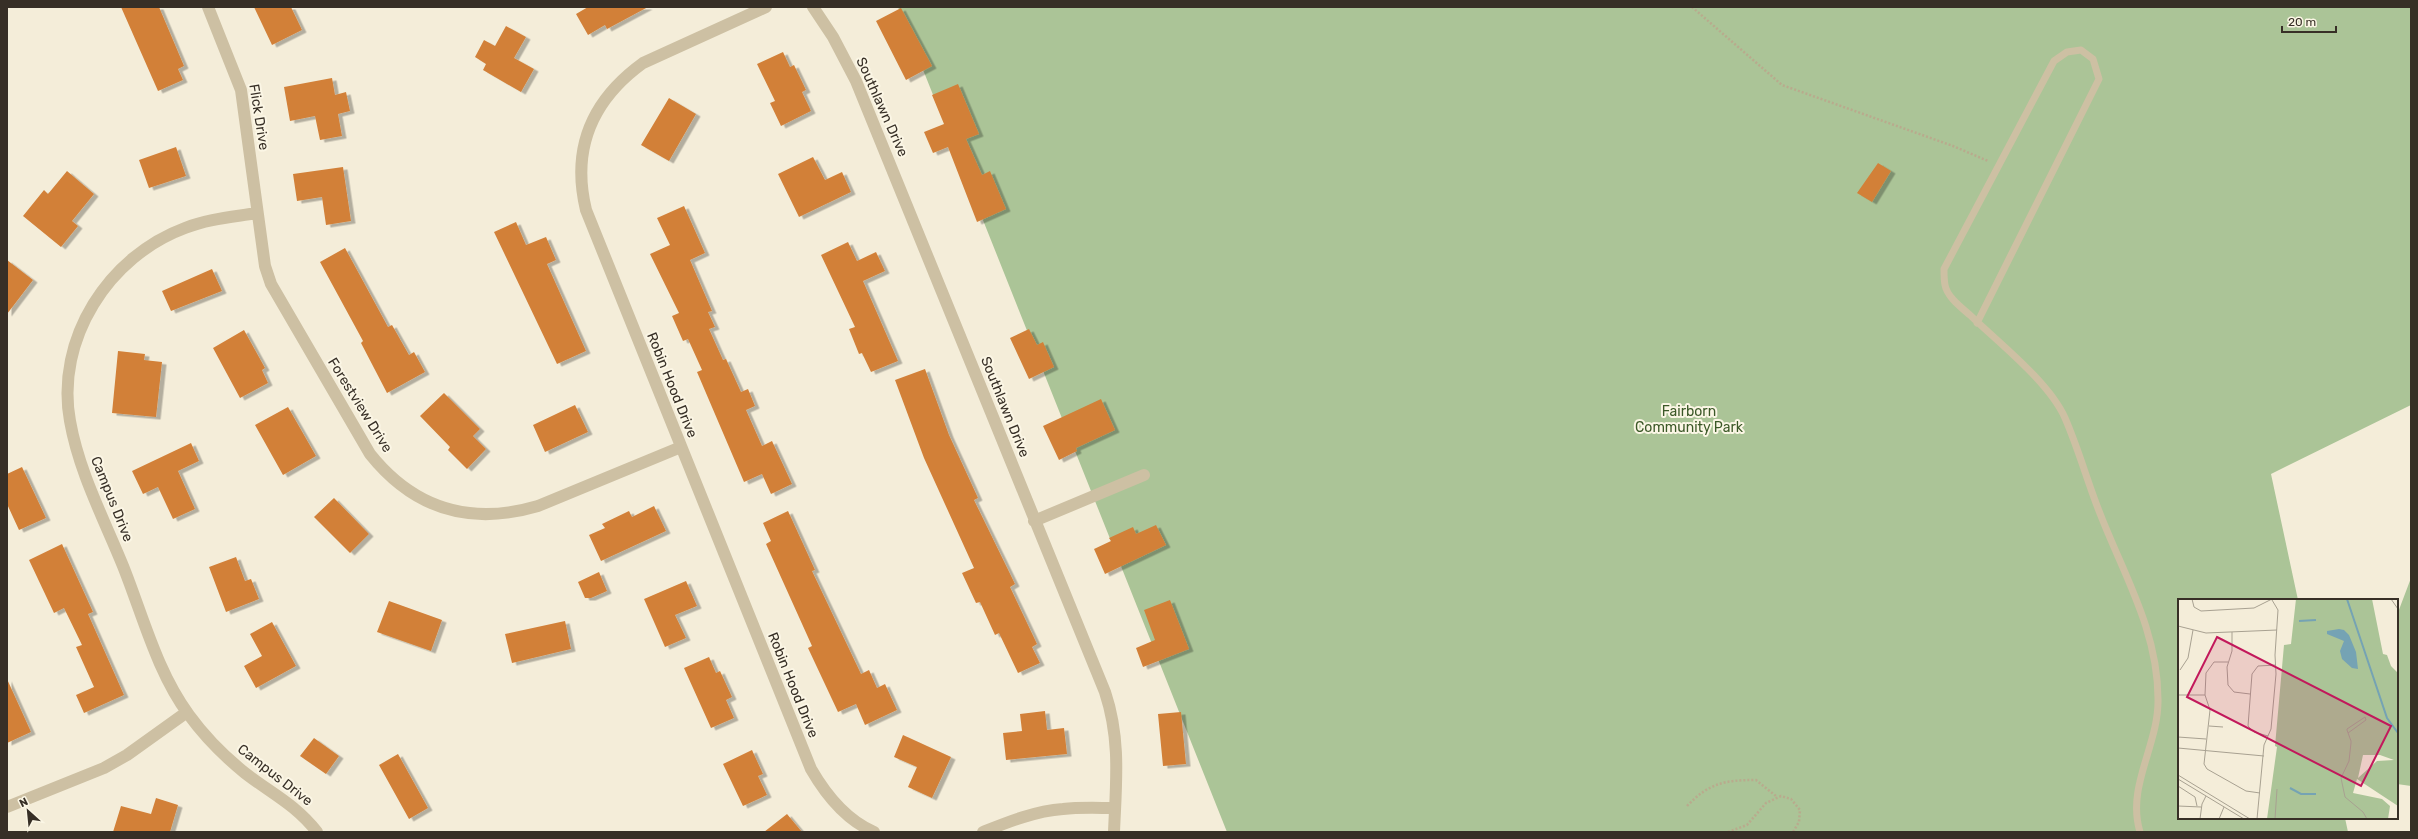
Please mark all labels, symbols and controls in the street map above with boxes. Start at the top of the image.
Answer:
scale bar [2282,8,2336,34]
text: 20 m [2288,15,2316,29]
street label: Southlawn Drive [852,55,912,160]
street label: Flick Drive [245,83,273,152]
street label: Robin Hood Drive [643,330,701,440]
street label: Forestview Drive [324,354,396,456]
street label: Southlawn Drive [977,354,1033,460]
park label: Fairborn Community Park [1635,403,1744,436]
street label: Campus Drive [87,454,137,544]
inset map [2178,599,2398,819]
street label: Robin Hood Drive [764,630,822,740]
street label: Campus Drive [234,740,316,810]
north arrow [8,791,48,831]
text: N [17,795,30,810]

